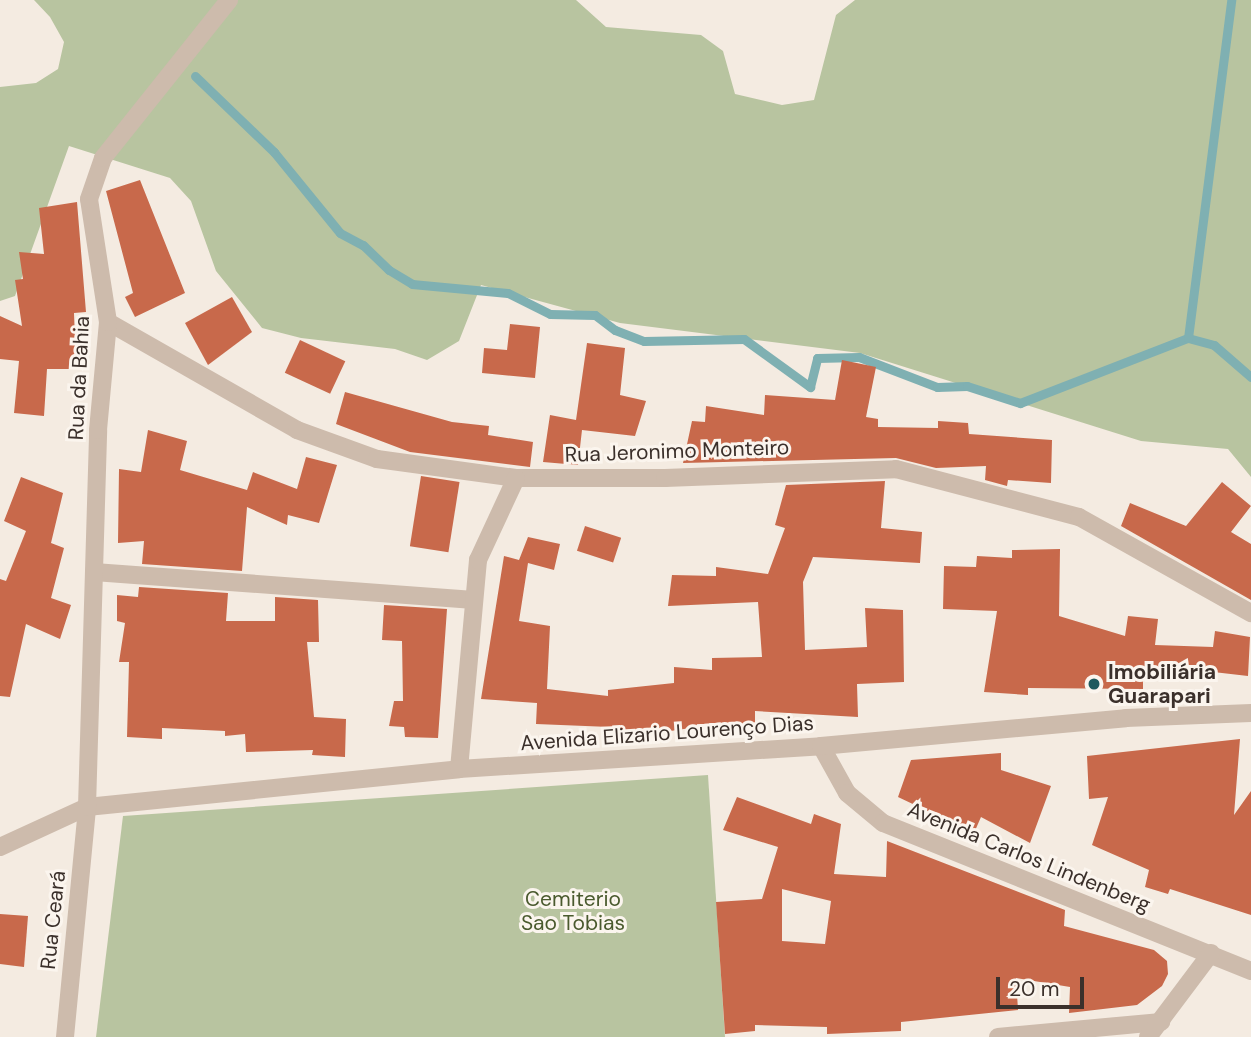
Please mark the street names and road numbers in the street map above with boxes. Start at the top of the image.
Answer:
street label: Rua da Bahia [63,315,95,441]
street label: Rua Jeronimo Monteiro [564,434,790,468]
street label: Avenida Elizario Lourenço Dias [519,710,815,756]
street label: Avenida Carlos Lindenberg [904,797,1154,917]
street label: Rua Ceará [35,869,71,971]

